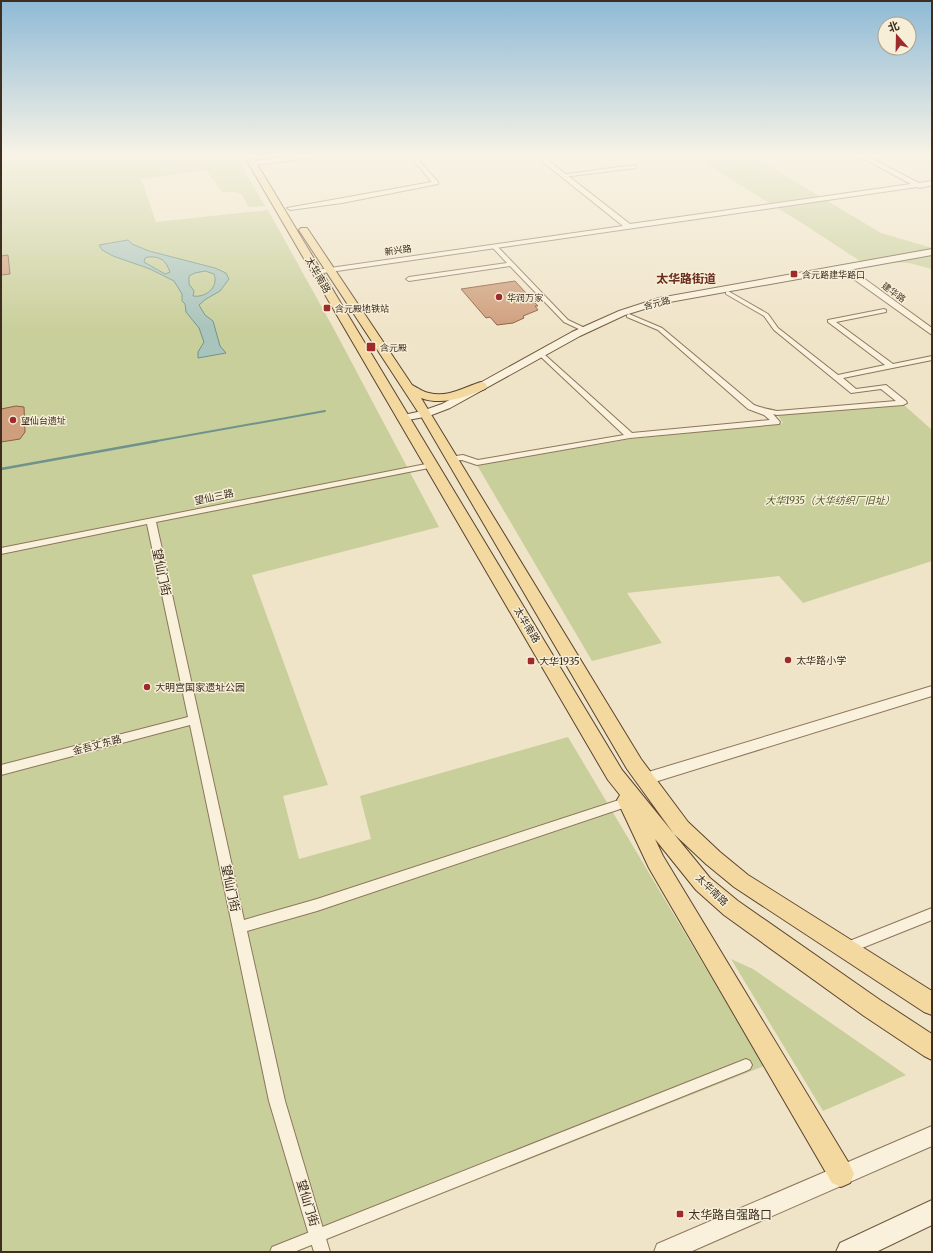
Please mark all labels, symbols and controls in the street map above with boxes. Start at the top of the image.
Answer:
north arrow [877,16,917,56]
text: 北 [886,18,901,35]
street label: 新兴路 [384,243,412,257]
street label: 太华南路 [302,254,334,296]
marker: 含元路建华路口 [789,269,799,279]
place label: 含元路建华路口 [802,269,865,280]
district label: 太华路街道 [656,271,716,286]
street label: 建华路 [880,280,908,304]
marker: 华润万家 [494,292,504,302]
place label: 华润万家 [507,292,544,303]
street label: 含元路 [643,294,671,312]
marker: 含元殿地铁站 [322,303,332,313]
place label: 含元殿地铁站 [335,303,389,314]
marker: 含元殿 [365,341,377,353]
place label: 含元殿 [380,342,407,353]
marker: 望仙台遗址 [8,415,18,425]
place label: 望仙台遗址 [21,415,66,426]
street label: 望仙三路 [193,486,235,508]
park label: 大华1935（大华纺织厂旧址） [765,494,895,507]
street label: 望仙门街 [150,547,174,597]
street label: 太华南路 [511,605,543,645]
place label: 太华路小学 [796,654,846,667]
place label: 大华1935 [539,655,580,668]
marker: 太华路小学 [783,655,793,665]
marker: 大华1935 [526,656,536,666]
place label: 大明宫国家遗址公园 [155,681,245,694]
marker: 大明宫国家遗址公园 [142,682,152,692]
street label: 金吾丈东路 [71,732,123,758]
street label: 望仙门街 [219,863,243,913]
street label: 太华南路 [693,871,731,909]
street label: 望仙门街 [294,1178,322,1228]
place label: 太华路自强路口 [688,1207,772,1222]
marker: 太华路自强路口 [675,1209,685,1219]

